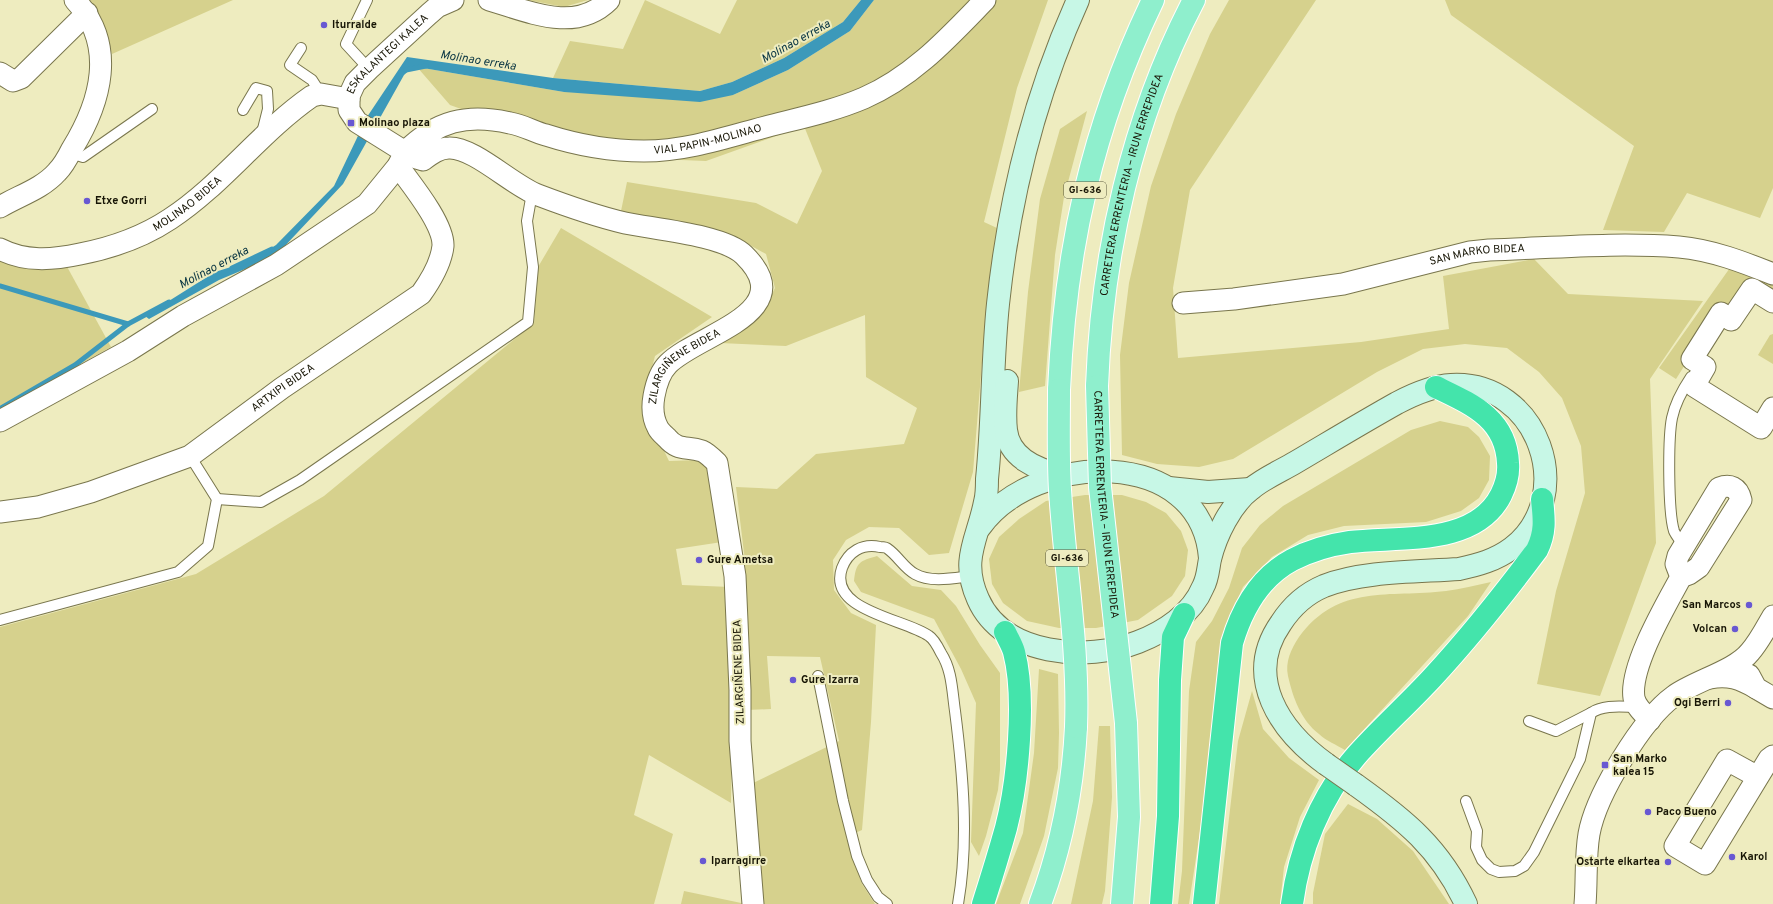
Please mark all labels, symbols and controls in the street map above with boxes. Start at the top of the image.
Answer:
street label: ESKALANTEGI KALEA [344,11,431,96]
water label: Molinao erreka [759,16,834,68]
place label: Iturralde [332,18,377,32]
marker: Iturralde [319,20,329,30]
water label: Molinao erreka [439,47,518,75]
street label: CARRETERA ERRENTERIA – IRUN ERREPIDEA [1097,72,1167,297]
place label: Molinao plaza [359,116,430,130]
marker: Molinao plaza [346,118,356,128]
street label: VIAL PAPIN-MOLINAO [653,121,763,158]
street label: MOLINAO BIDEA [151,173,225,235]
road number: GI-636 [1064,182,1106,198]
place label: Etxe Gorri [95,194,147,208]
marker: Etxe Gorri [82,196,92,206]
street label: SAN MARKO BIDEA [1428,242,1525,269]
water label: Molinao erreka [176,243,252,293]
street label: ZILARGIÑENE BIDEA [646,326,723,405]
street label: ARTXIPI BIDEA [249,361,317,415]
street label: CARRETERA ERRENTERIA – IRUN ERREPIDEA [1090,390,1121,619]
road number: GI-636 [1046,550,1088,566]
place label: Gure Ametsa [707,553,773,567]
marker: Gure Ametsa [694,555,704,565]
place label: San Marcos [1682,598,1741,612]
marker: San Marcos [1744,600,1754,610]
street label: ZILARGIÑENE BIDEA [730,619,748,725]
place label: Volcan [1692,622,1727,636]
marker: Volcan [1730,624,1740,634]
place label: Gure Izarra [801,673,859,687]
marker: Gure Izarra [788,675,798,685]
place label: Ogi Berri [1674,696,1720,710]
marker: Ogi Berri [1723,698,1733,708]
place label: San Marko kalea 15 [1613,752,1667,779]
marker: San Marko kalea 15 [1600,760,1610,770]
place label: Paco Bueno [1656,805,1717,819]
marker: Paco Bueno [1643,807,1653,817]
place label: Karol [1740,850,1767,864]
marker: Karol [1727,852,1737,862]
place label: Iparragirre [711,854,766,868]
place label: Ostarte elkartea [1576,855,1660,869]
marker: Iparragirre [698,856,708,866]
marker: Ostarte elkartea [1663,857,1673,867]

